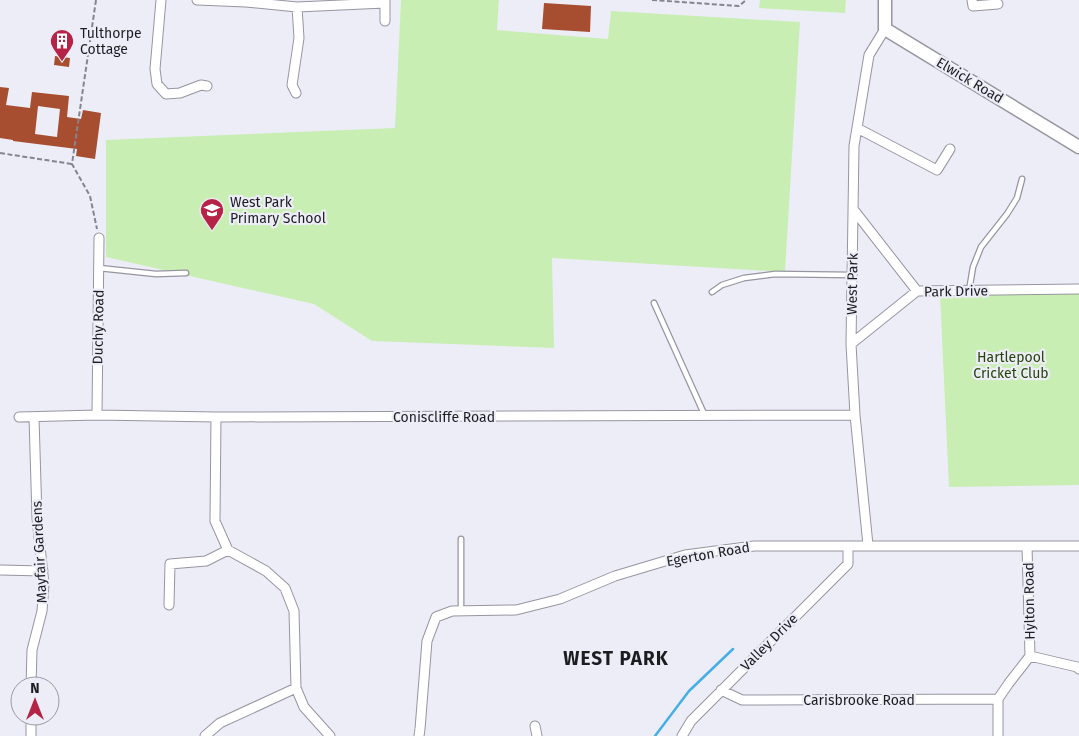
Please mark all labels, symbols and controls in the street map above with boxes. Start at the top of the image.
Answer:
place label: Tulthorpe Cottage [80,25,142,58]
building icon: Tulthorpe Cottage [49,28,75,62]
street label: Elwick Road [933,54,1006,107]
place label: West Park Primary School [230,194,326,227]
school or university icon: West Park Primary School [199,197,225,231]
street label: West Park [843,252,862,315]
street label: Park Drive [924,282,988,301]
street label: Duchy Road [89,289,108,365]
park label: Hartlepool Cricket Club [973,349,1049,382]
street label: Coniscliffe Road [393,409,495,426]
street label: Mayfair Gardens [28,500,51,604]
street label: Egerton Road [665,539,751,570]
street label: Hylton Road [1020,562,1039,640]
street label: Valley Drive [737,610,801,674]
district label: WEST PARK [563,647,669,670]
north arrow [10,676,60,726]
text: N [30,680,40,697]
street label: Carisbrooke Road [803,692,915,709]

